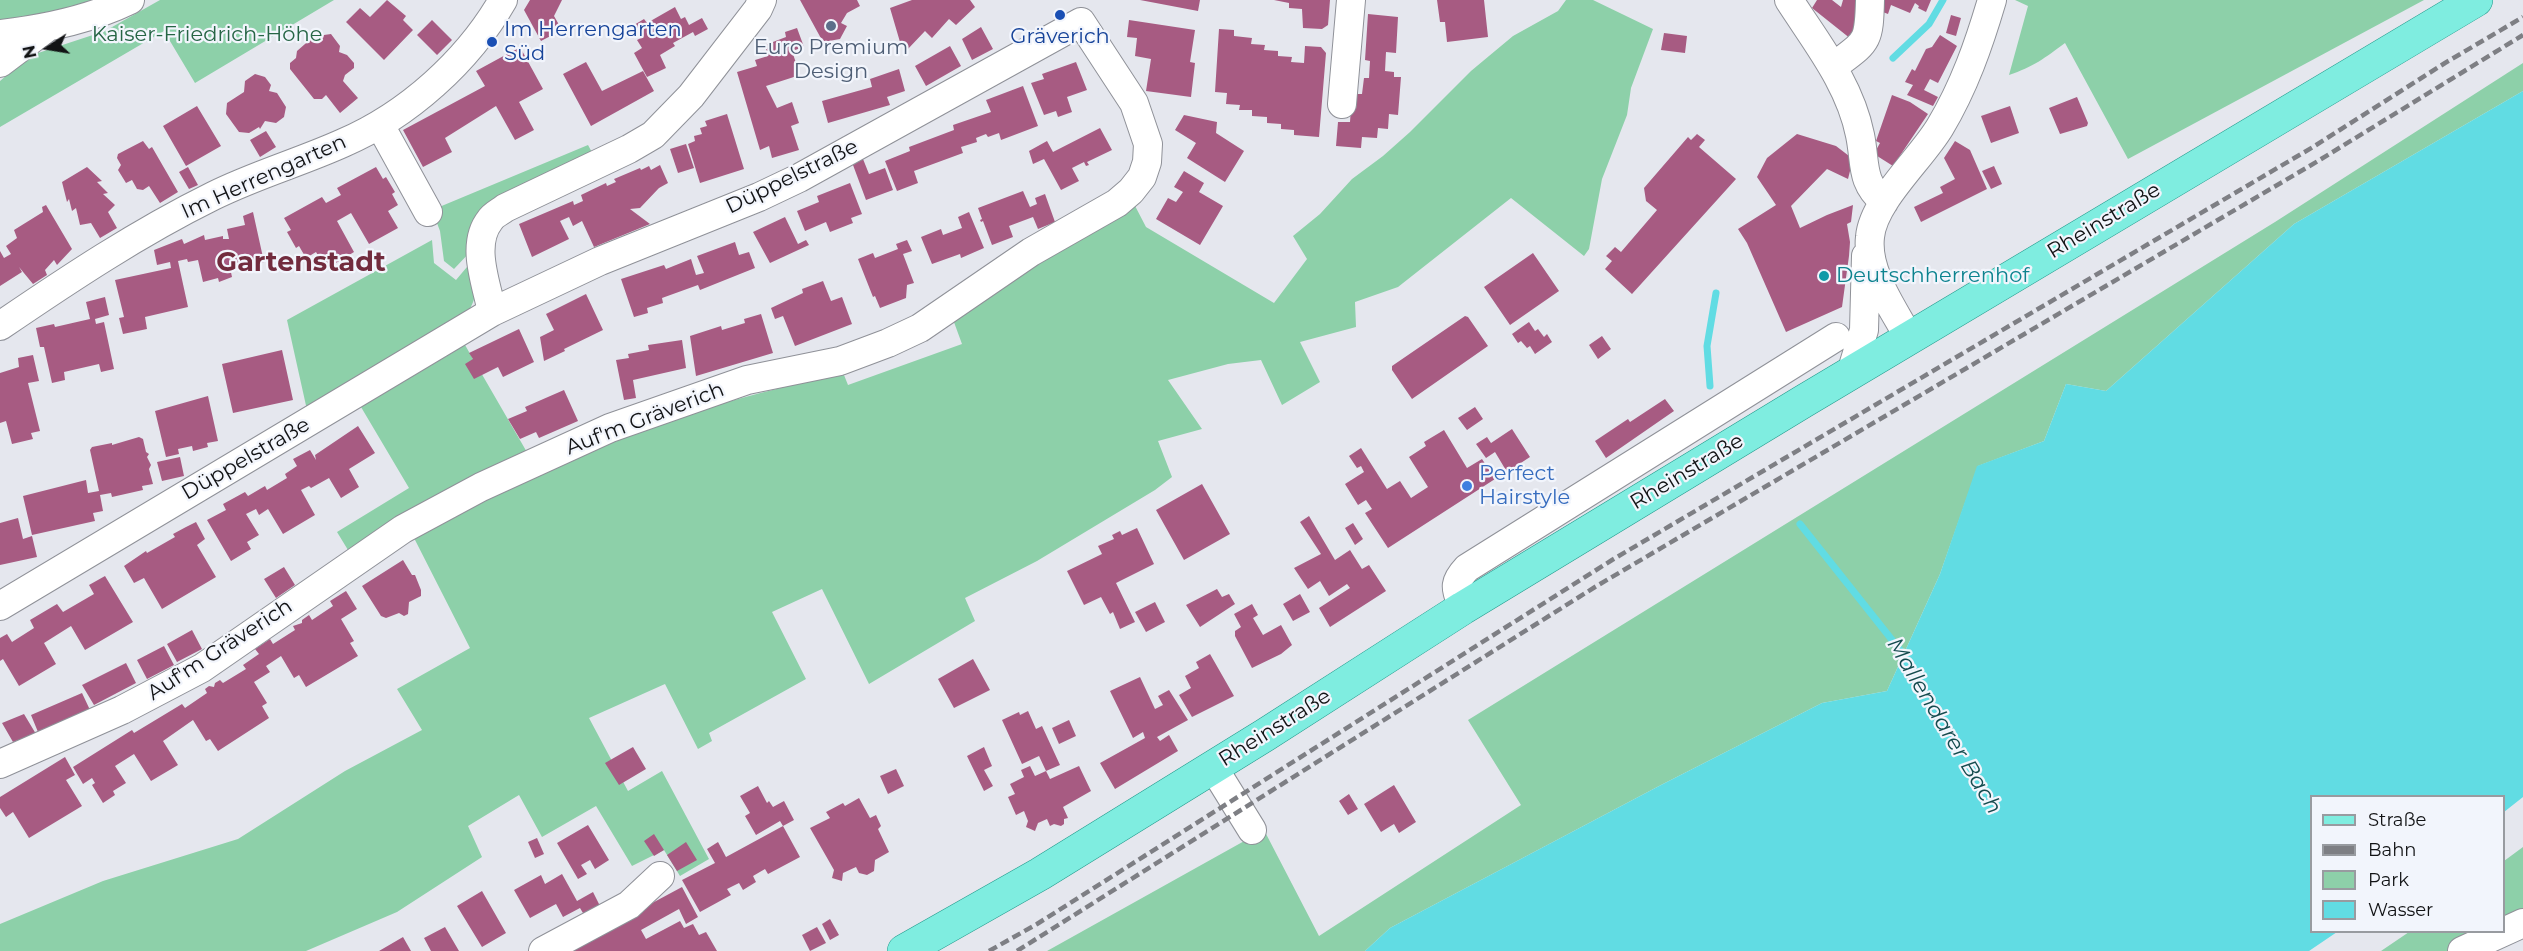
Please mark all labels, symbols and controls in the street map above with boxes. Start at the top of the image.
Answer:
marker: Gräverich [1053,8,1067,22]
place label: Im Herrengarten Süd [504,17,682,67]
north arrow [18,18,78,78]
marker: Euro Premium Design [824,19,838,33]
park label: Kaiser-Friedrich-Höhe [92,22,322,48]
place label: Gräverich [1010,24,1110,50]
marker: Im Herrengarten Süd [485,35,499,49]
place label: Euro Premium Design [754,35,908,85]
text: N [19,44,41,60]
street label: Im Herrengarten [178,129,350,225]
street label: Düppelstraße [722,134,862,220]
street label: Rheinstraße [2043,177,2165,265]
district label: Gartenstadt [216,247,386,279]
place label: Deutschherrenhof [1836,263,2029,289]
marker: Deutschherrenhof [1817,269,1831,283]
street label: Auf'm Gräverich [562,377,728,461]
street label: Düppelstraße [177,412,315,506]
street label: Rheinstraße [1626,428,1748,516]
place label: Perfect Hairstyle [1479,461,1570,511]
marker: Perfect Hairstyle [1460,479,1474,493]
street label: Auf'm Gräverich [143,594,297,706]
water label: Mallendarer Bach [1881,633,2007,819]
street label: Rheinstraße [1214,684,1336,772]
legend [2310,795,2505,933]
text: Straße [2368,809,2426,831]
text: Bahn [2368,839,2417,861]
text: Park [2368,869,2409,891]
text: Wasser [2368,899,2433,921]

